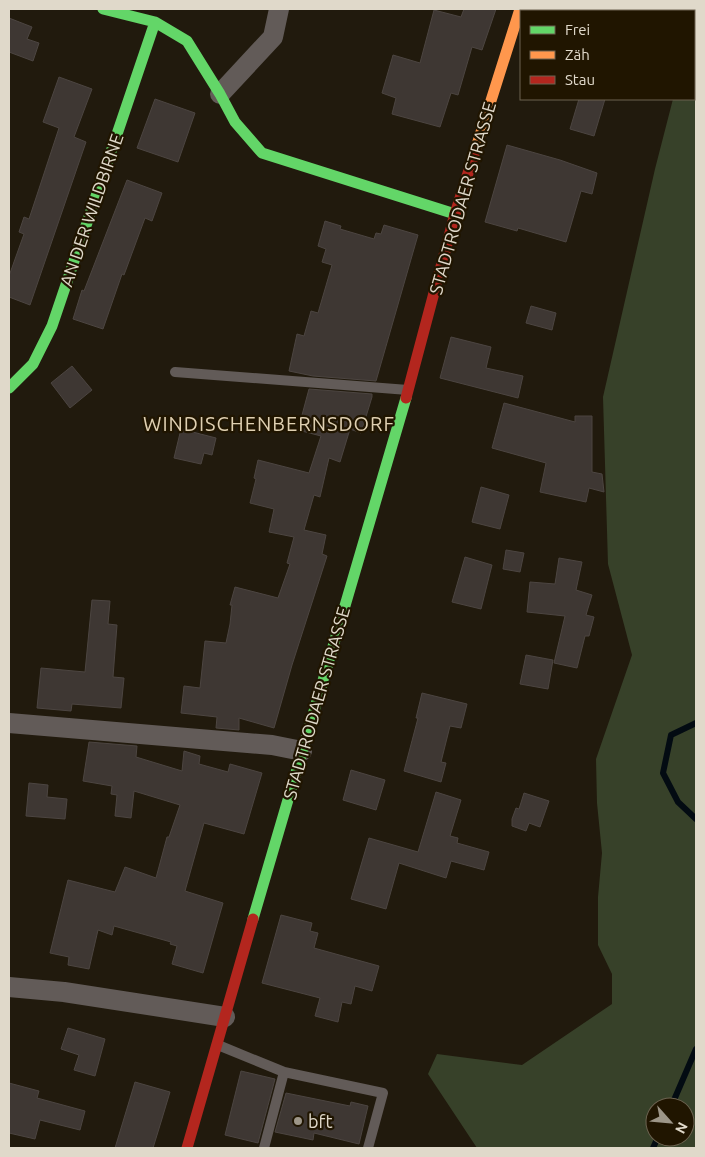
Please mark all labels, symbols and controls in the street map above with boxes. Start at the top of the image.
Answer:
legend [520,10,695,100]
text: Frei [565,21,590,38]
text: Zäh [565,46,590,63]
text: Stau [565,71,595,88]
street label: STADTRODAER STRASSE [425,99,499,297]
street label: AN DER WILDBIRNE [55,131,127,289]
district label: WINDISCHENBERNSDORF [143,412,395,435]
street label: STADTRODAER STRASSE [279,604,353,802]
north arrow [645,1097,695,1147]
place label: bft [308,1111,332,1131]
marker: bft [292,1115,304,1127]
text: N [672,1120,691,1136]

